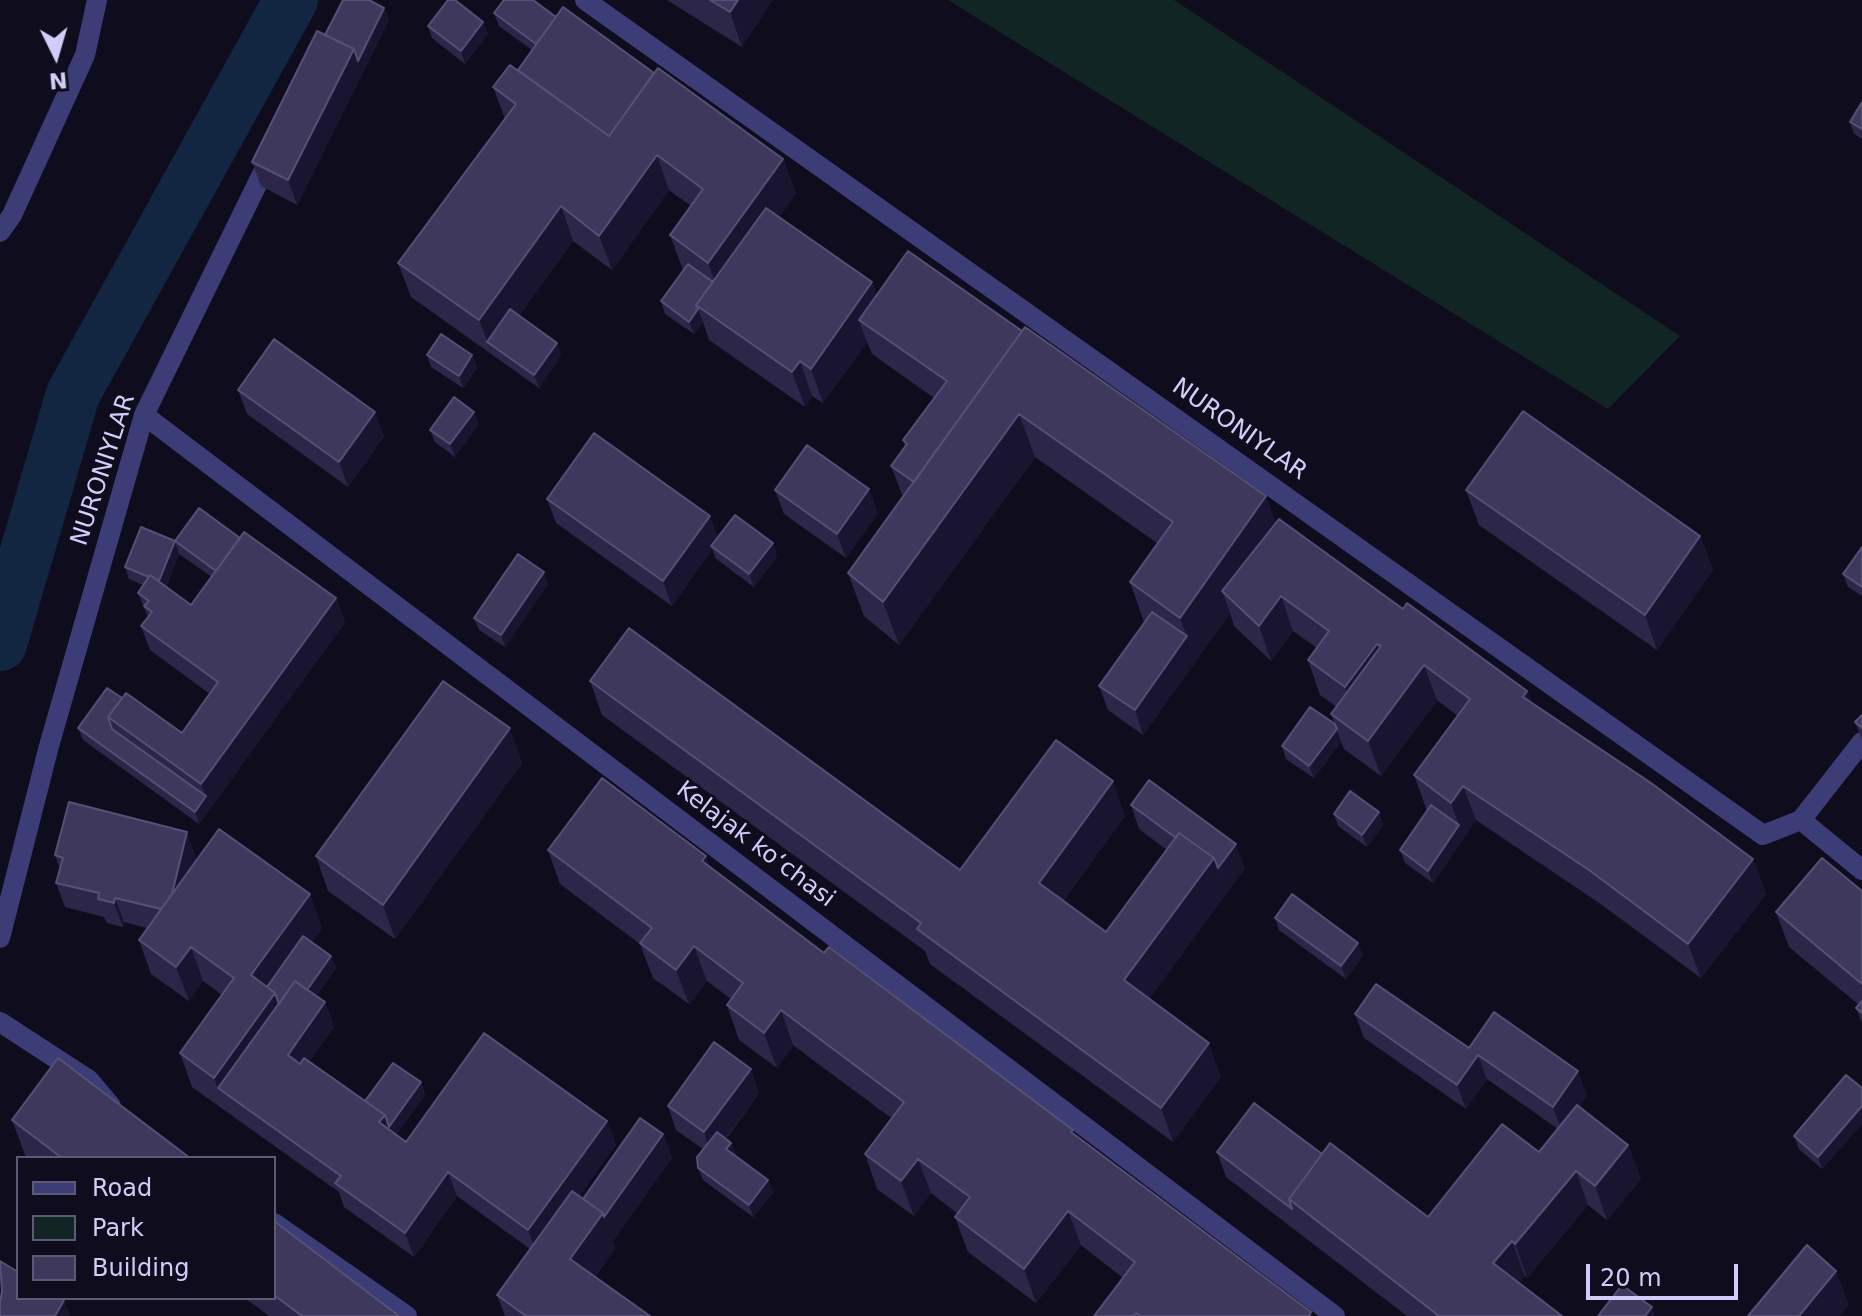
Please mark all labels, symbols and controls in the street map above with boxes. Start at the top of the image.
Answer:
north arrow [16,16,96,96]
text: N [48,67,68,94]
street label: NURONIYLAR [1166,373,1312,487]
street label: NURONIYLAR [66,391,142,549]
street label: Kelajak koʻchasi [670,776,840,914]
legend [16,1156,276,1300]
text: Road [92,1174,152,1202]
text: Park [92,1214,144,1242]
scale bar [1590,1248,1742,1298]
text: Building [92,1254,189,1282]
text: 20 m [1600,1264,1662,1292]

